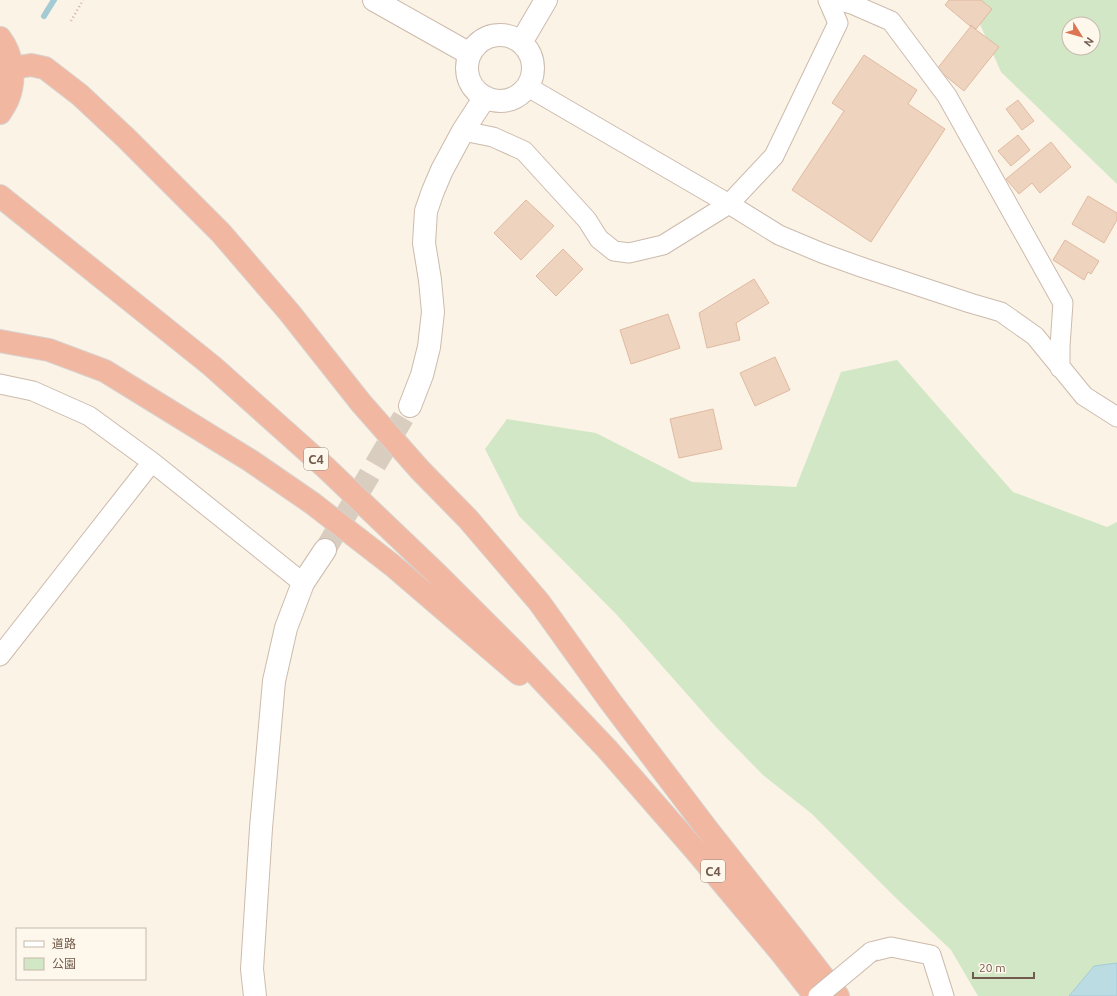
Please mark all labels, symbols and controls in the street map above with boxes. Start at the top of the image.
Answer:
north arrow [1061,16,1101,56]
text: N [1082,35,1096,49]
road number: C4 [304,448,328,470]
road number: C4 [701,860,725,882]
legend [16,928,146,980]
text: 道路 [52,937,76,950]
scale bar [973,954,1034,980]
text: 公園 [52,957,76,970]
text: 20 m [979,961,1006,974]

